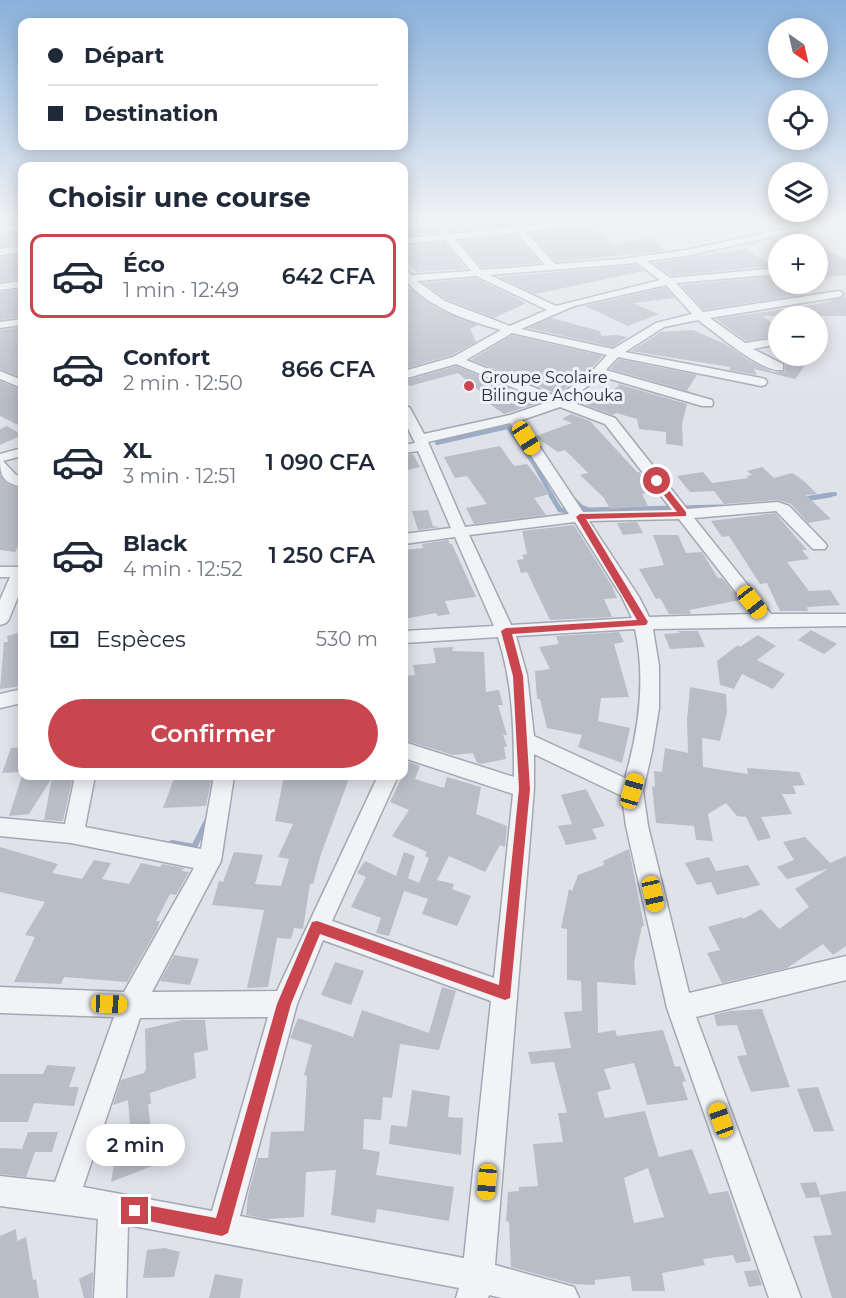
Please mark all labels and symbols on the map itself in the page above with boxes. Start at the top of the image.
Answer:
north arrow [768,18,828,78]
place label: Groupe Scolaire Bilingue Achouka [481,368,623,405]
marker: Groupe Scolaire Bilingue Achouka [462,379,476,393]
car [509,418,543,458]
route start [643,467,670,494]
car [734,582,770,622]
car [618,771,646,811]
car [640,874,666,914]
car [91,994,127,1014]
car [706,1100,736,1140]
callout: 2 min [86,1124,184,1166]
car [476,1163,498,1201]
route end [121,1197,148,1224]

